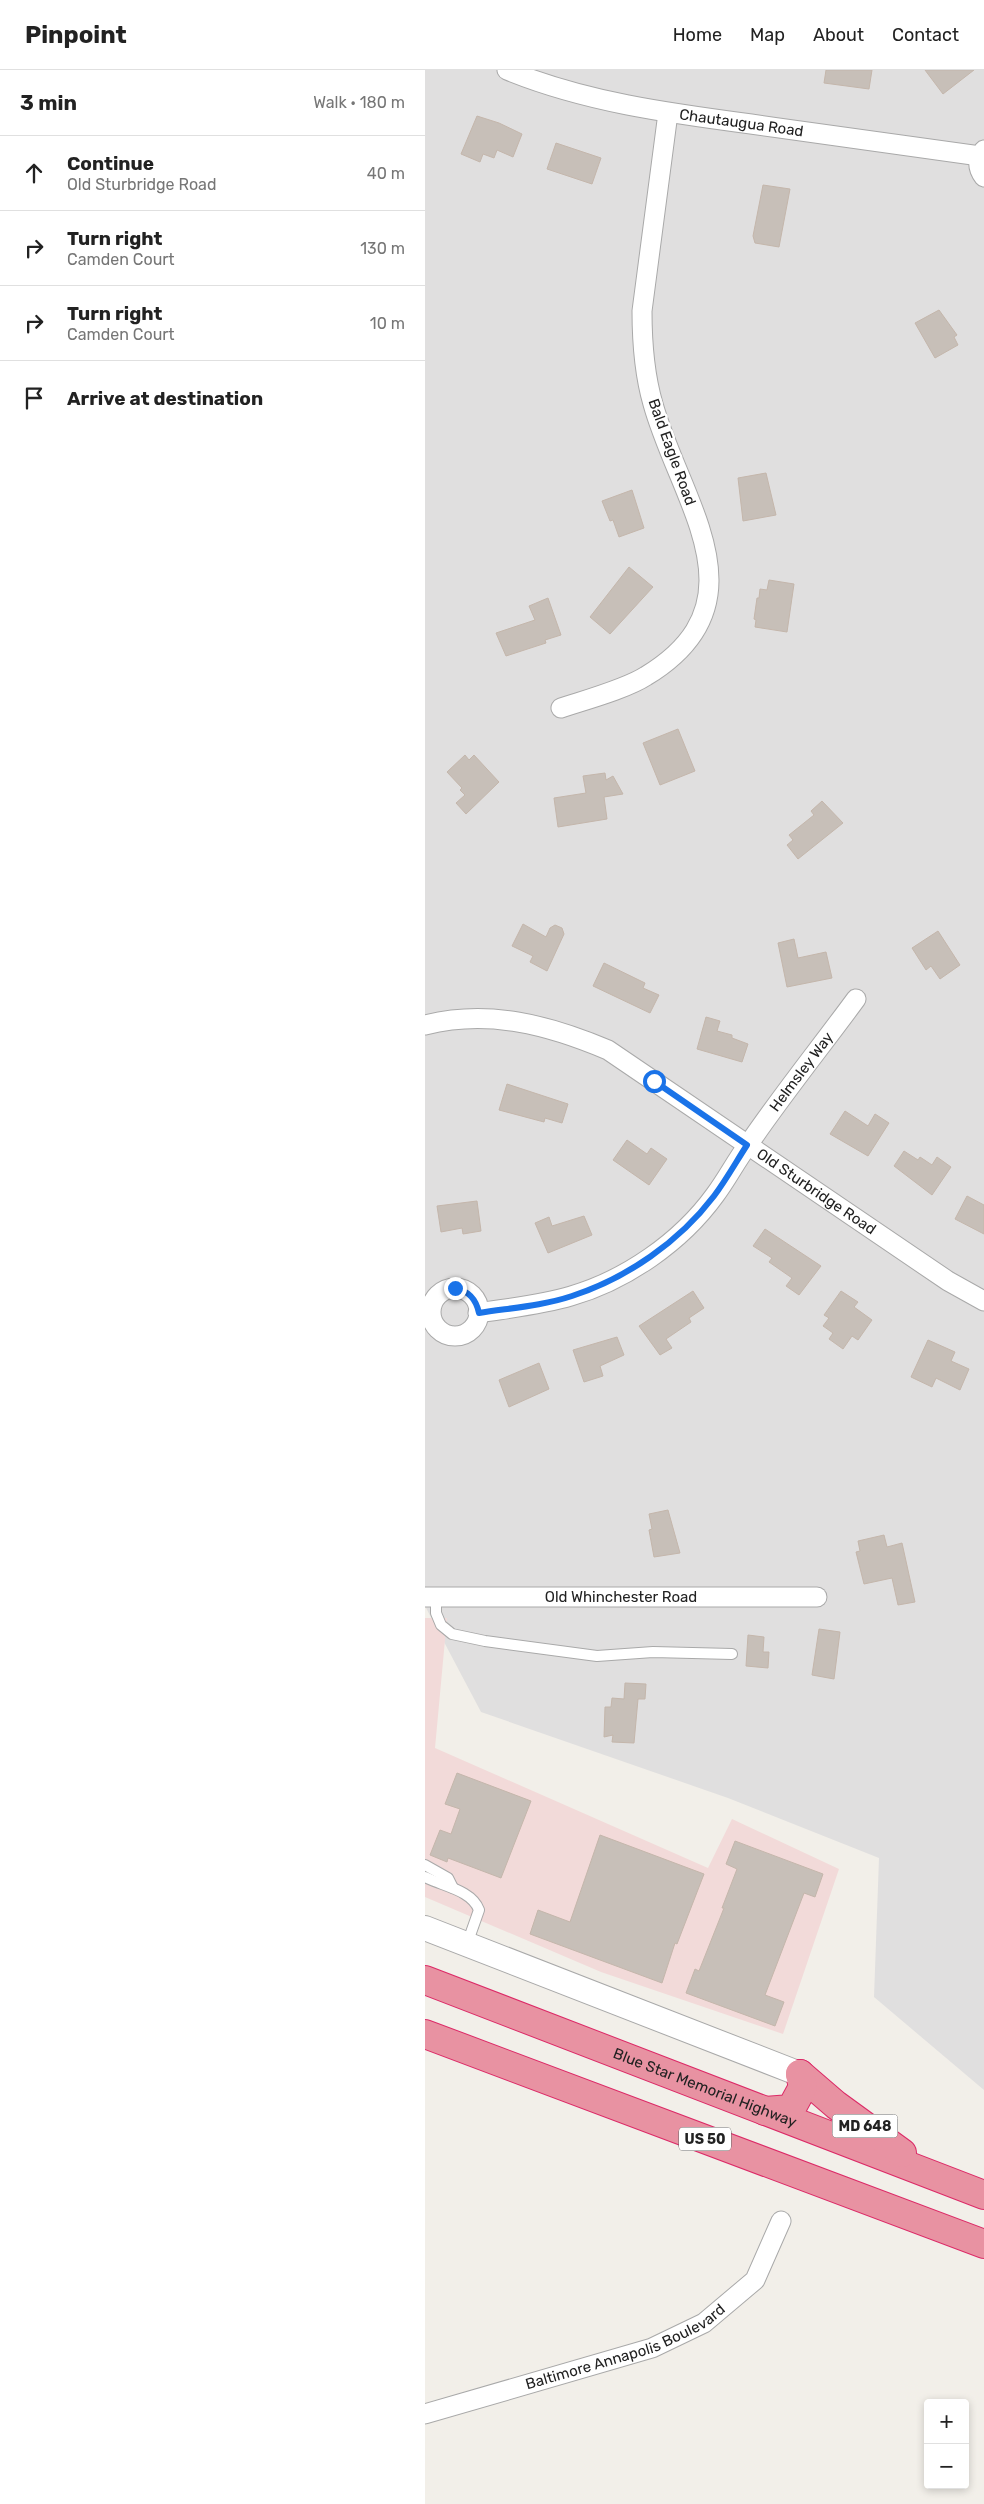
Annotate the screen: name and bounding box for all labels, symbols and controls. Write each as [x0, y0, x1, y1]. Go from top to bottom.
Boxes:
text: Pinpoint [25, 21, 127, 49]
text: Home [673, 24, 722, 46]
text: Map [750, 24, 785, 46]
text: About [813, 24, 864, 46]
text: Contact [892, 24, 959, 46]
text: 3 min [20, 90, 77, 115]
text: Walk · 180 m [313, 93, 405, 112]
street label: Chautaugua Road [678, 105, 805, 140]
text: Continue [67, 152, 154, 175]
icon: ahead [20, 159, 48, 187]
text: 40 m [367, 164, 405, 183]
text: Old Sturbridge Road [67, 175, 216, 194]
text: Turn right [67, 227, 162, 250]
icon: right [20, 234, 48, 262]
text: 130 m [360, 239, 405, 258]
text: Camden Court [67, 250, 175, 269]
text: Turn right [67, 302, 162, 325]
icon: right [20, 309, 48, 337]
text: 10 m [370, 314, 405, 333]
text: Camden Court [67, 325, 175, 344]
icon: arrive [20, 384, 48, 412]
text: Arrive at destination [67, 387, 263, 410]
street label: Bald Eagle Road [644, 396, 700, 508]
street label: Helmsley Way [766, 1028, 837, 1115]
route start [643, 1070, 666, 1093]
street label: Old Sturbridge Road [753, 1145, 879, 1238]
route end [444, 1277, 467, 1300]
street label: Old Whinchester Road [545, 1588, 697, 1606]
street label: Blue Star Memorial Highway [611, 2044, 799, 2131]
road number: MD 648 [833, 2114, 897, 2138]
road number: US 50 [679, 2128, 731, 2150]
street label: Baltimore Annapolis Boulevard [523, 2300, 729, 2393]
map controls [924, 2399, 969, 2489]
button: + [924, 2399, 969, 2444]
button: − [924, 2444, 969, 2489]

